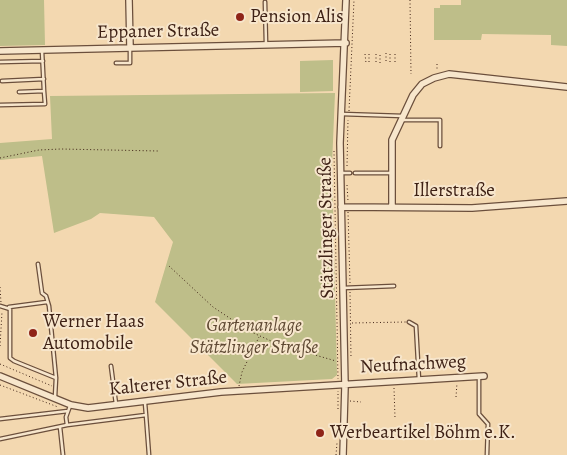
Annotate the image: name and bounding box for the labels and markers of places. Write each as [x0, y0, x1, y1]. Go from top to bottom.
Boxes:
place label: Pension Alis [250, 6, 344, 28]
marker: Pension Alis [234, 11, 246, 23]
place label: Werner Haas Automobile [43, 311, 144, 355]
marker: Werner Haas Automobile [27, 327, 39, 339]
place label: Werbeartikel Böhm e.K. [330, 422, 516, 444]
marker: Werbeartikel Böhm e.K. [314, 427, 326, 439]

